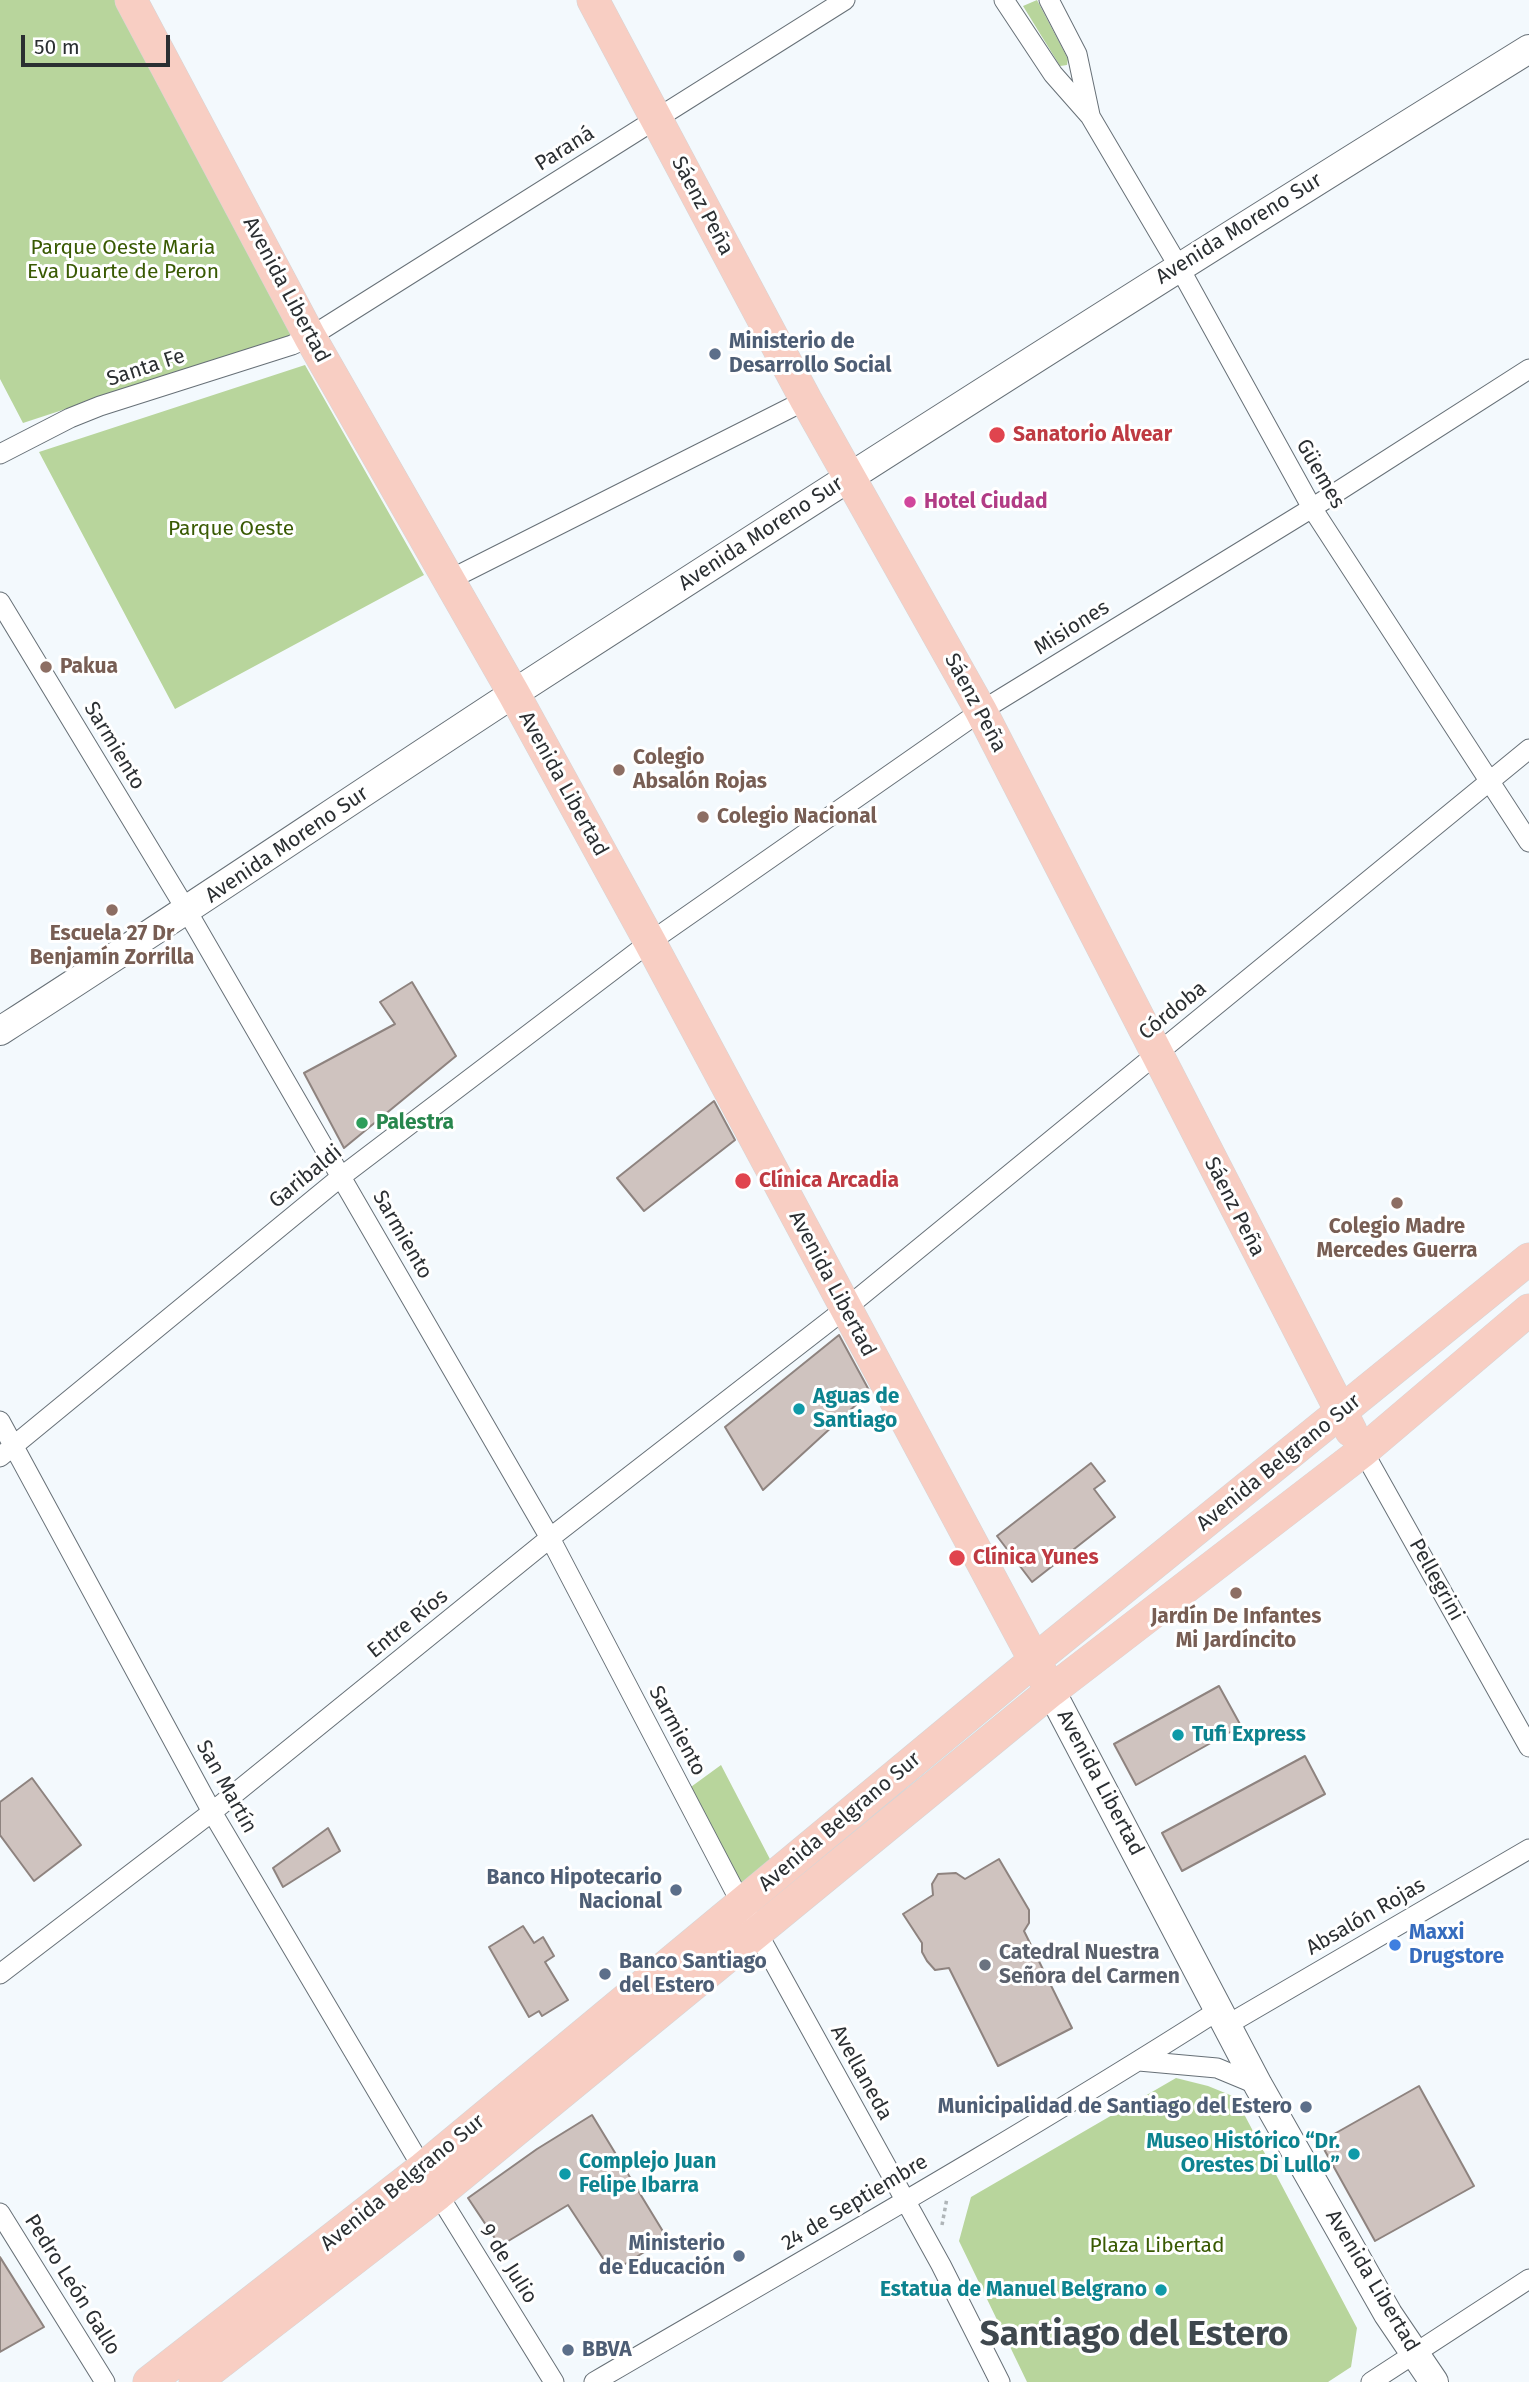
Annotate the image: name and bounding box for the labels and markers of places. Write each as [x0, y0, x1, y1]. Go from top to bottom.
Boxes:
place label: Ministerio de Desarrollo Social [729, 329, 892, 379]
marker: Ministerio de Desarrollo Social [707, 346, 723, 362]
place label: Sanatorio Alvear [1013, 422, 1172, 448]
marker: Sanatorio Alvear [987, 425, 1007, 445]
place label: Hotel Ciudad [924, 489, 1048, 515]
marker: Hotel Ciudad [902, 494, 918, 510]
place label: Pakua [60, 654, 118, 680]
marker: Pakua [38, 659, 54, 675]
place label: Colegio Absalón Rojas [633, 745, 767, 795]
marker: Colegio Absalón Rojas [611, 762, 627, 778]
place label: Colegio Nacional [717, 804, 877, 830]
marker: Colegio Nacional [695, 809, 711, 825]
marker: Escuela 27 Dr Benjamín Zorrilla [104, 902, 120, 918]
place label: Escuela 27 Dr Benjamín Zorrilla [30, 921, 194, 971]
place label: Palestra [376, 1110, 454, 1136]
marker: Palestra [354, 1115, 370, 1131]
place label: Clínica Arcadia [759, 1168, 899, 1194]
marker: Clínica Arcadia [733, 1171, 753, 1191]
marker: Colegio Madre Mercedes Guerra [1389, 1195, 1405, 1211]
place label: Colegio Madre Mercedes Guerra [1316, 1214, 1478, 1264]
place label: Aguas de Santiago [813, 1384, 899, 1434]
marker: Aguas de Santiago [791, 1401, 807, 1417]
place label: Clínica Yunes [973, 1545, 1099, 1571]
marker: Clínica Yunes [947, 1548, 967, 1568]
marker: Jardín De Infantes Mi Jardíncito [1228, 1585, 1244, 1601]
place label: Jardín De Infantes Mi Jardíncito [1151, 1604, 1321, 1654]
place label: Tufi Express [1192, 1722, 1306, 1748]
marker: Tufi Express [1170, 1727, 1186, 1743]
place label: Banco Hipotecario Nacional [487, 1865, 662, 1915]
marker: Banco Hipotecario Nacional [668, 1882, 684, 1898]
place label: Maxxi Drugstore [1409, 1920, 1504, 1970]
marker: Maxxi Drugstore [1387, 1937, 1403, 1953]
place label: Catedral Nuestra Señora del Carmen [999, 1940, 1180, 1990]
place label: Banco Santiago del Estero [619, 1949, 767, 1999]
marker: Catedral Nuestra Señora del Carmen [977, 1957, 993, 1973]
marker: Banco Santiago del Estero [597, 1966, 613, 1982]
place label: Municipalidad de Santiago del Estero [938, 2094, 1292, 2120]
marker: Municipalidad de Santiago del Estero [1298, 2099, 1314, 2115]
place label: Museo Histórico “Dr. Orestes Di Lullo” [1146, 2129, 1340, 2179]
marker: Museo Histórico “Dr. Orestes Di Lullo” [1346, 2146, 1362, 2162]
place label: Complejo Juan Felipe Ibarra [579, 2149, 716, 2199]
marker: Complejo Juan Felipe Ibarra [557, 2166, 573, 2182]
place label: Ministerio de Educación [599, 2231, 725, 2281]
marker: Ministerio de Educación [731, 2248, 747, 2264]
place label: Estatua de Manuel Belgrano [880, 2277, 1147, 2303]
marker: Estatua de Manuel Belgrano [1153, 2282, 1169, 2298]
place label: BBVA [582, 2337, 632, 2363]
marker: BBVA [560, 2342, 576, 2358]

